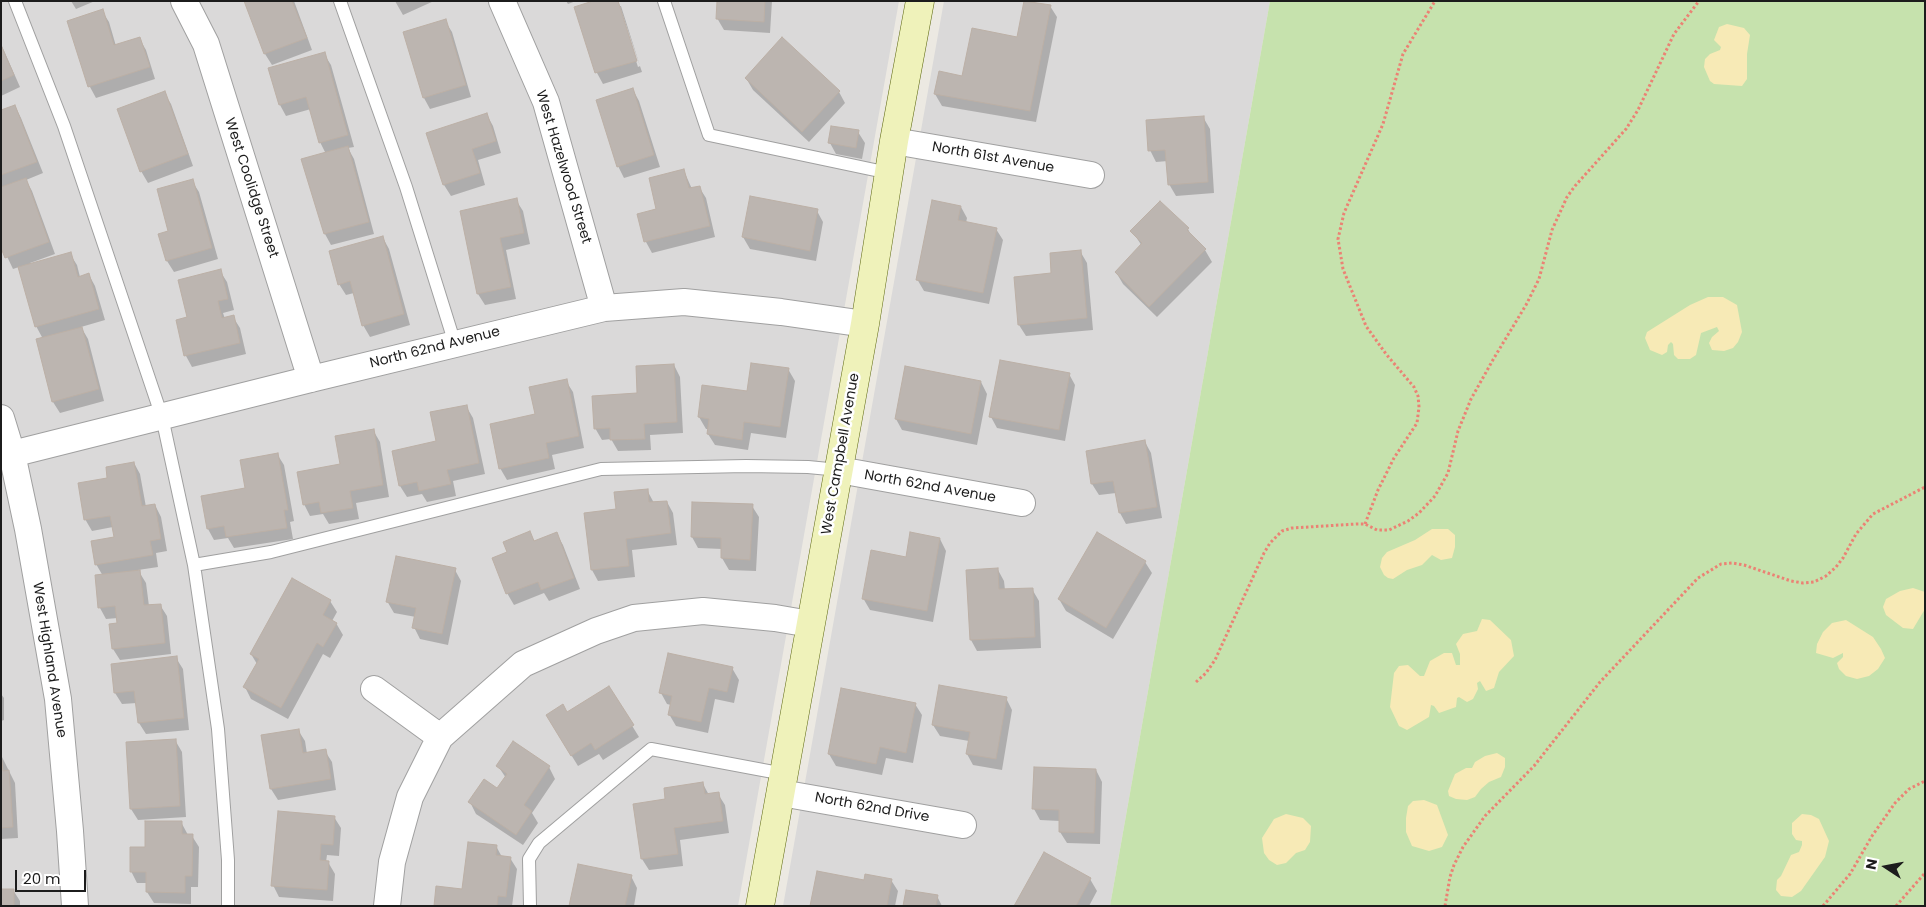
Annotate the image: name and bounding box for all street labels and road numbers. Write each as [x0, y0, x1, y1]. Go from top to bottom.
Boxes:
street label: West Hazelwood Street [532, 88, 594, 246]
street label: West Coolidge Street [220, 116, 282, 260]
street label: North 61st Avenue [931, 139, 1055, 177]
street label: North 62nd Avenue [368, 324, 502, 372]
street label: West Campbell Avenue [818, 372, 864, 536]
street label: North 62nd Avenue [863, 467, 997, 507]
street label: West Highland Avenue [28, 581, 70, 739]
street label: North 62nd Drive [813, 790, 931, 826]

